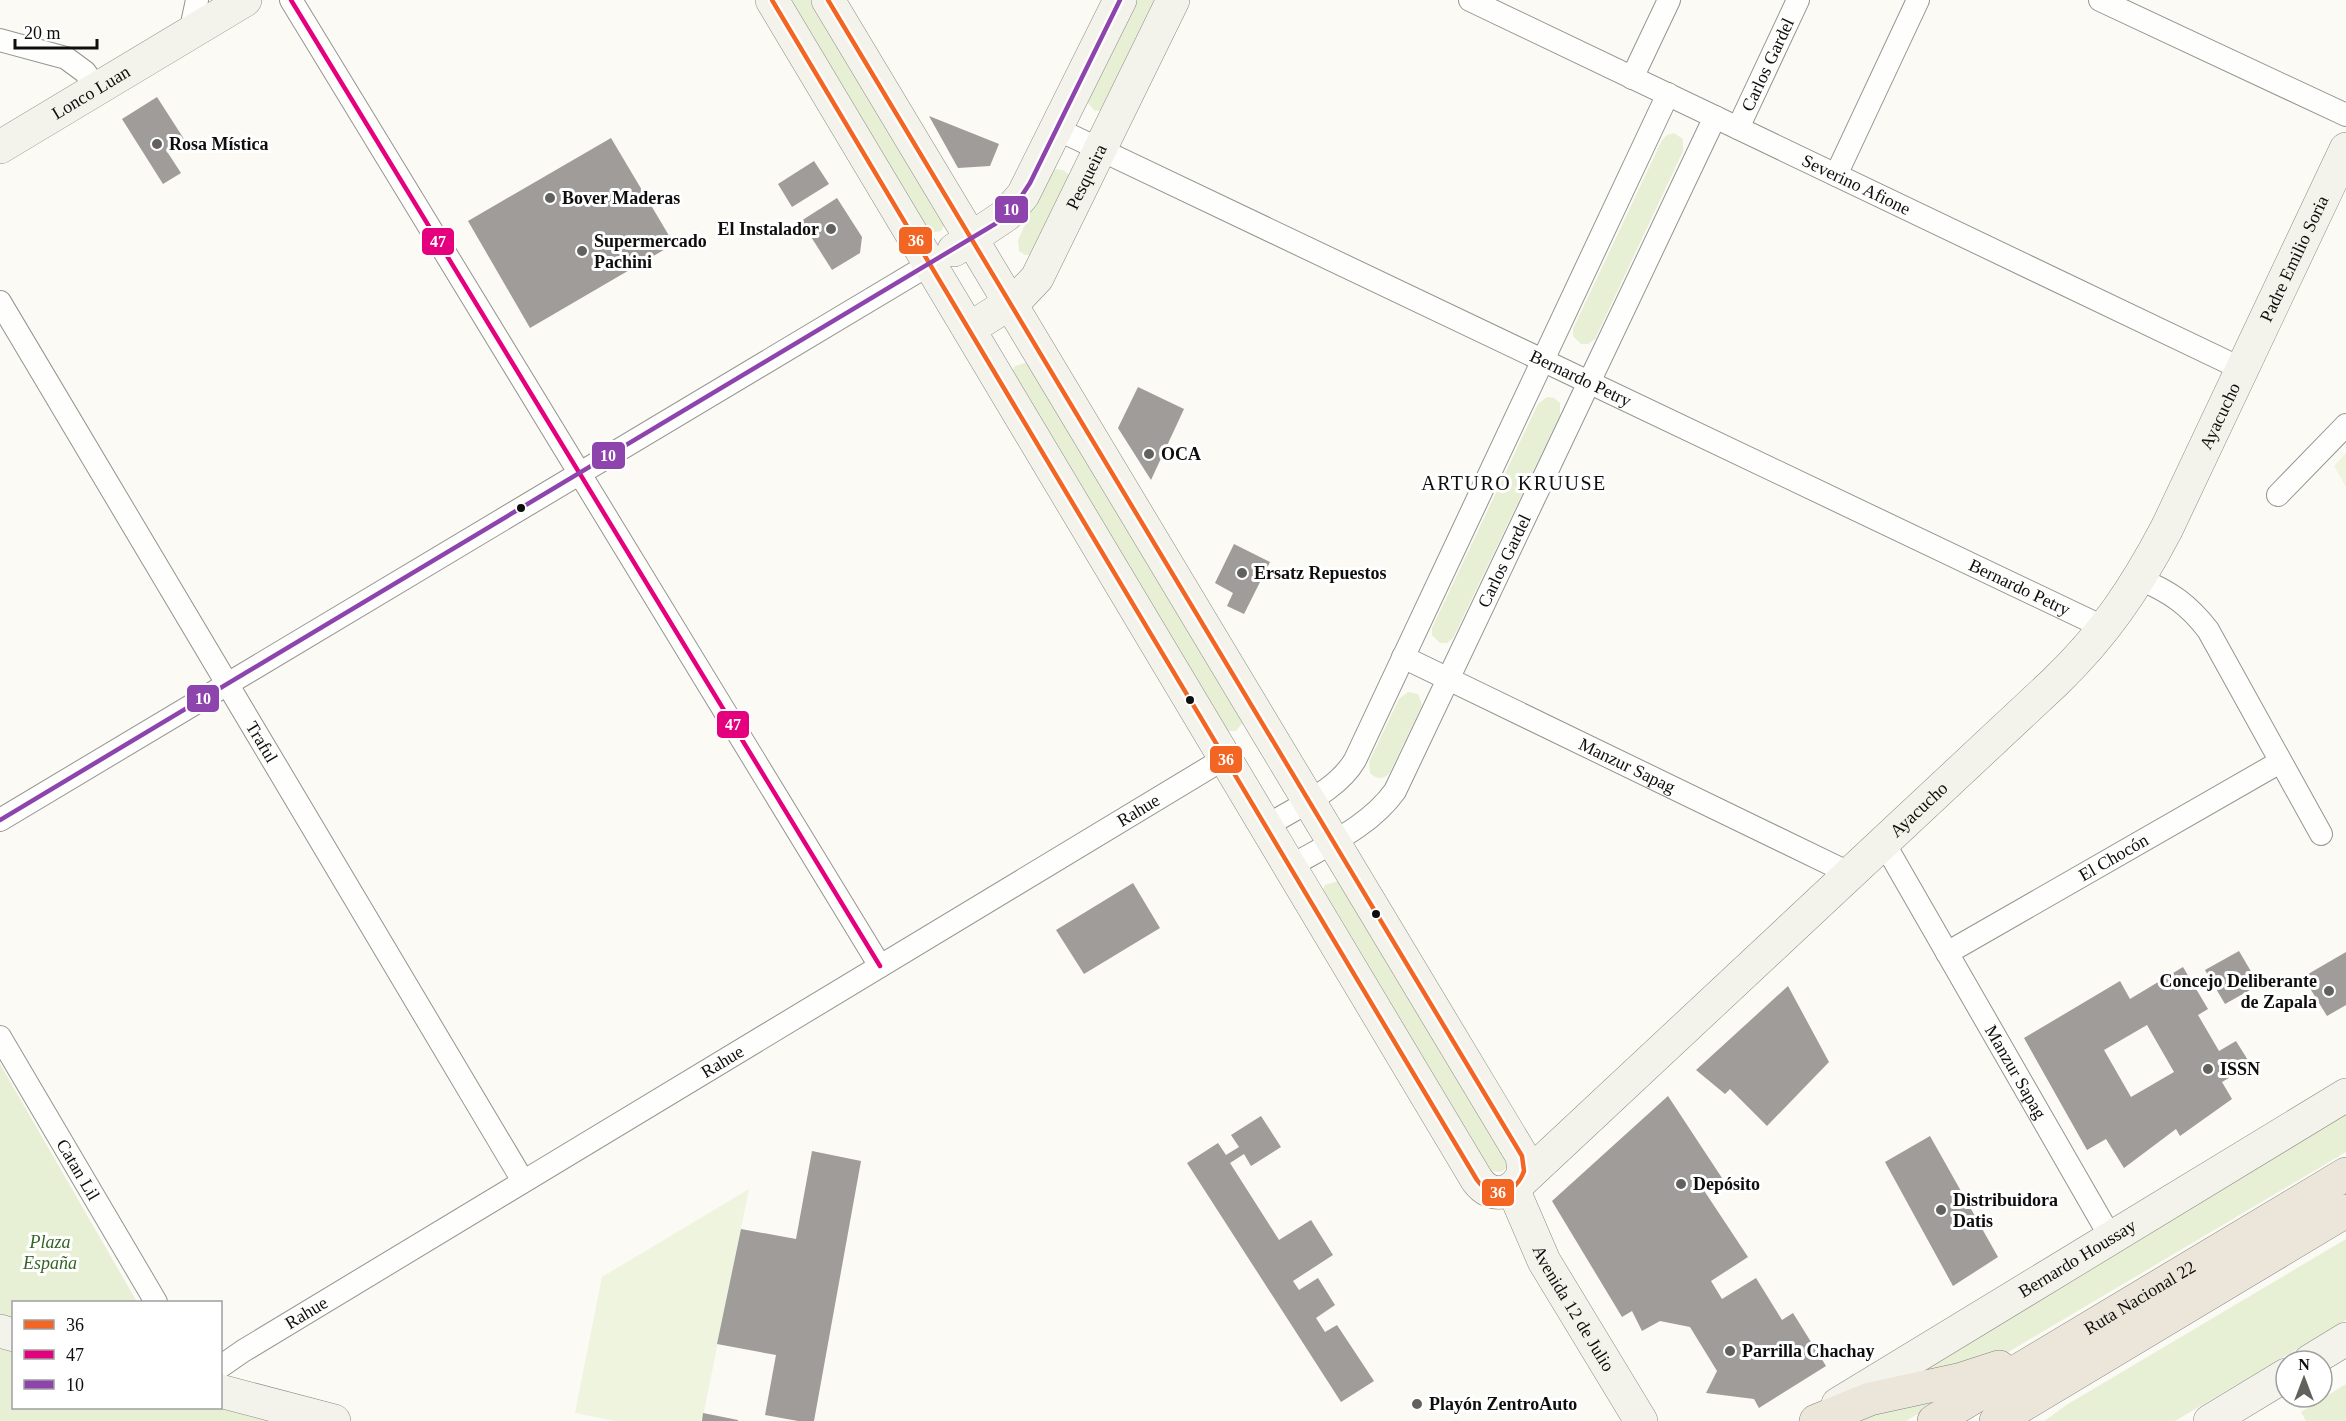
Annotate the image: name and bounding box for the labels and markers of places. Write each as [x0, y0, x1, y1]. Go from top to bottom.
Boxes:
place label: Rosa Mística [169, 134, 268, 154]
marker: Rosa Mística [150, 137, 164, 151]
place label: Bover Maderas [562, 188, 680, 208]
marker: Bover Maderas [543, 191, 557, 205]
place label: El Instalador [717, 219, 819, 239]
marker: El Instalador [824, 222, 838, 236]
place label: Supermercado Pachini [594, 231, 707, 272]
marker: Supermercado Pachini [575, 244, 589, 258]
place label: OCA [1161, 444, 1201, 464]
marker: OCA [1142, 447, 1156, 461]
unlabelled marker [515, 502, 527, 514]
place label: Ersatz Repuestos [1254, 563, 1387, 583]
marker: Ersatz Repuestos [1235, 566, 1249, 580]
unlabelled marker [1184, 694, 1196, 706]
unlabelled marker [1370, 908, 1382, 920]
place label: Concejo Deliberante de Zapala [2160, 971, 2317, 1012]
marker: Concejo Deliberante de Zapala [2322, 984, 2336, 998]
place label: ISSN [2220, 1059, 2260, 1079]
marker: ISSN [2201, 1062, 2215, 1076]
place label: Depósito [1693, 1174, 1760, 1194]
marker: Depósito [1674, 1177, 1688, 1191]
place label: Distribuidora Datis [1953, 1190, 2058, 1231]
marker: Distribuidora Datis [1934, 1203, 1948, 1217]
place label: Parrilla Chachay [1742, 1341, 1875, 1361]
marker: Parrilla Chachay [1723, 1344, 1737, 1358]
place label: Playón ZentroAuto [1429, 1394, 1577, 1414]
marker: Playón ZentroAuto [1410, 1397, 1424, 1411]

